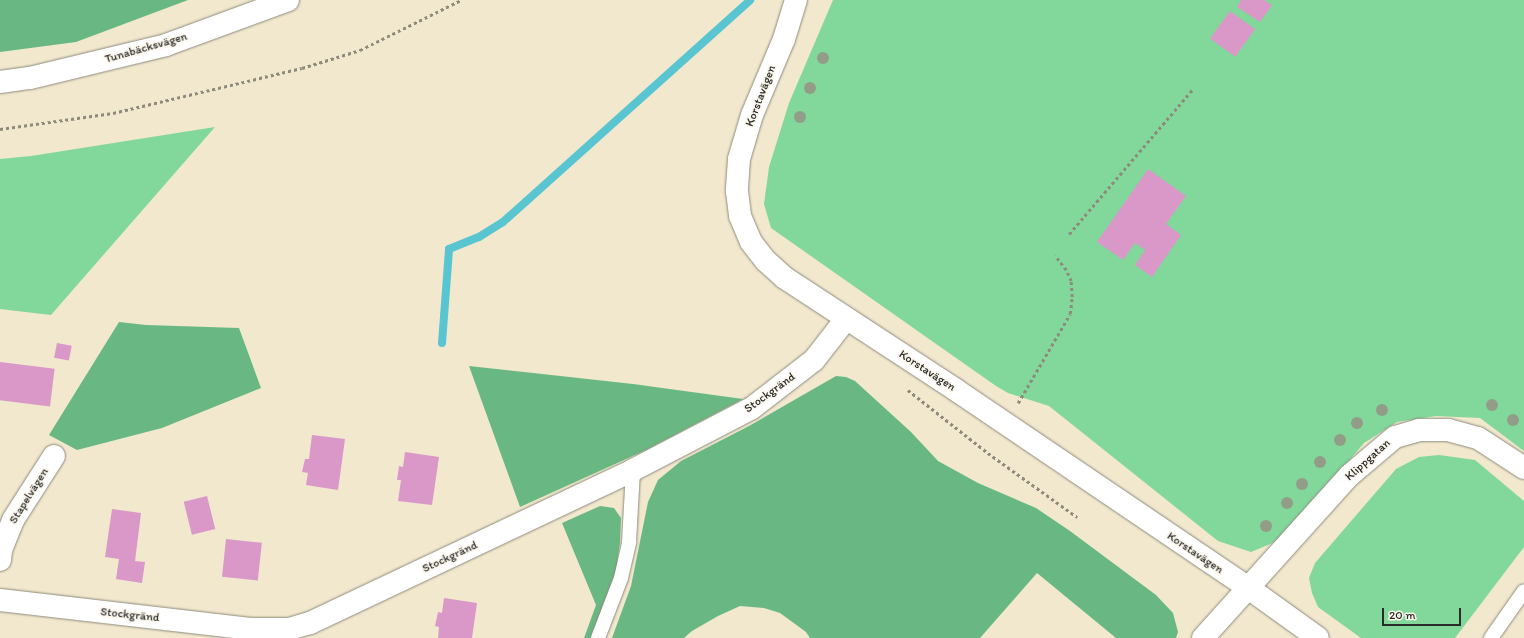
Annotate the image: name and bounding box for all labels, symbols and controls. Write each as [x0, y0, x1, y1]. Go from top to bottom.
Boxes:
street label: Tunabäcksvägen [103, 29, 189, 67]
street label: Korstavägen [743, 63, 779, 129]
street label: Korstavägen [896, 347, 958, 395]
street label: Stockgränd [742, 370, 798, 416]
street label: Klippgatan [1342, 436, 1394, 484]
street label: Stapelvägen [6, 465, 52, 527]
street label: Korstavägen [1164, 529, 1226, 577]
street label: Stockgränd [420, 538, 480, 576]
scale bar [1384, 600, 1463, 626]
street label: Stockgränd [100, 605, 160, 625]
text: 20 m [1389, 608, 1416, 622]

